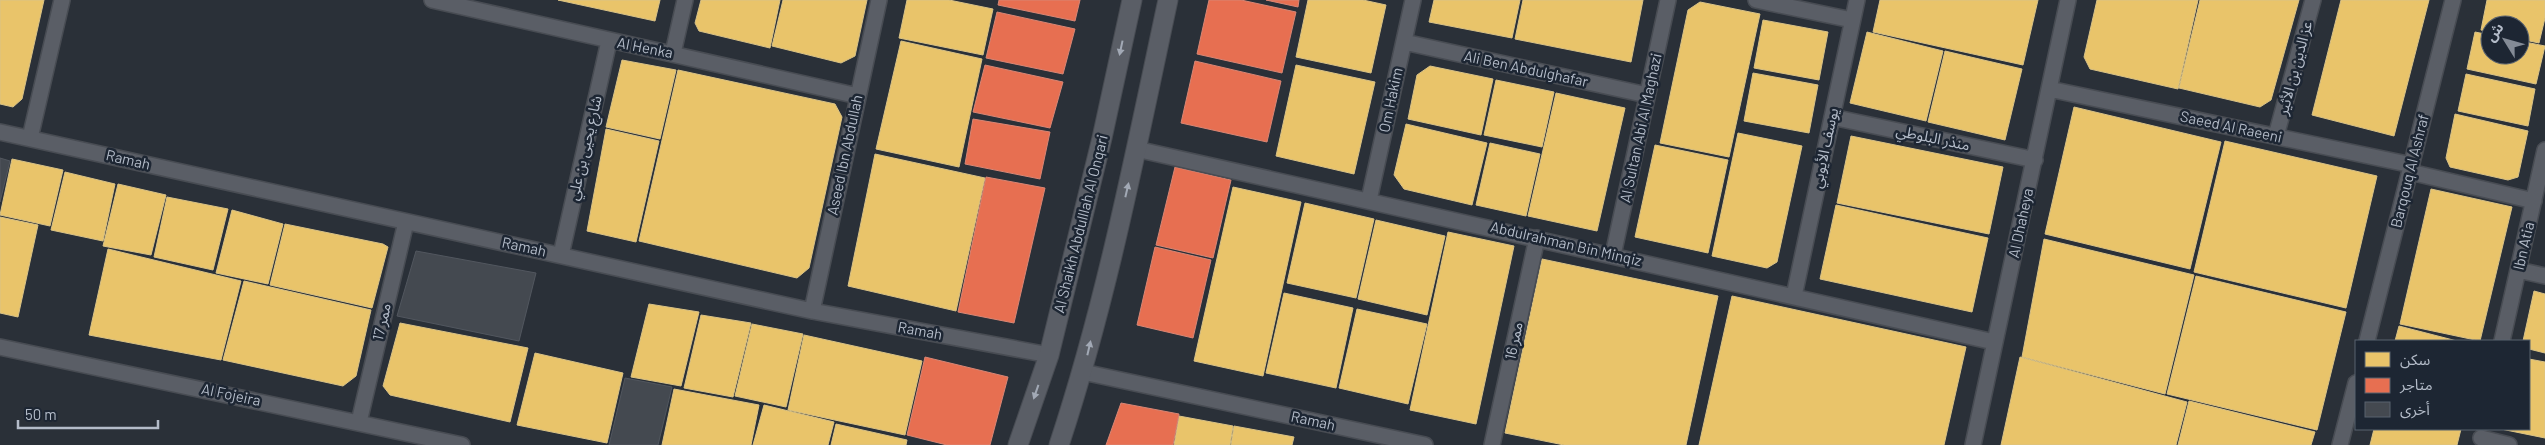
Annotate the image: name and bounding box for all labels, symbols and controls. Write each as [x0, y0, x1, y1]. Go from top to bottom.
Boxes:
north arrow [2480, 15, 2530, 65]
street label: عز الدين بن الأثير [2273, 18, 2316, 118]
text: ش [2482, 19, 2507, 45]
street label: Al Henka [616, 33, 675, 61]
one-way arrow [1117, 40, 1125, 56]
street label: Ali Ben Abdulghafar [1462, 46, 1591, 90]
street label: Al Sultan Abi Al Maghazi [1615, 51, 1665, 204]
street label: Om Hakim [1374, 66, 1406, 134]
street label: شارع يحيى بن علي [563, 93, 609, 203]
street label: Aseed Ibn Abdullah [822, 93, 866, 217]
street label: يوسف الأيوبي [1807, 106, 1845, 190]
street label: Saeed Al Raeeni [2179, 106, 2284, 146]
street label: Barqouq Al Ashraf [2386, 112, 2432, 229]
street label: منذر البلوطي [1894, 120, 1972, 157]
street label: Al Shaikh Abdulllah Al Onqari [1049, 133, 1111, 315]
street label: Ramah [104, 145, 152, 173]
one-way arrow [1123, 183, 1131, 198]
street label: Al Dhaheya [2004, 186, 2036, 259]
street label: Abdulrahman Bin Minqiz [1489, 217, 1644, 269]
street label: Ibn Atia [2509, 220, 2537, 272]
street label: Ramah [500, 233, 548, 260]
street label: ممر 17 [368, 301, 395, 342]
street label: Ramah [896, 317, 944, 343]
street label: ممر 16 [1500, 320, 1527, 362]
legend [2355, 340, 2530, 430]
one-way arrow [1085, 341, 1093, 356]
text: سكن [2400, 350, 2431, 369]
text: متاجر [2399, 375, 2433, 394]
street label: Al Fojeira [200, 379, 263, 409]
one-way arrow [1032, 385, 1040, 400]
scale bar [18, 398, 158, 430]
text: أخرى [2400, 400, 2430, 419]
text: 50 m [25, 405, 57, 423]
street label: Ramah [1289, 407, 1337, 434]

